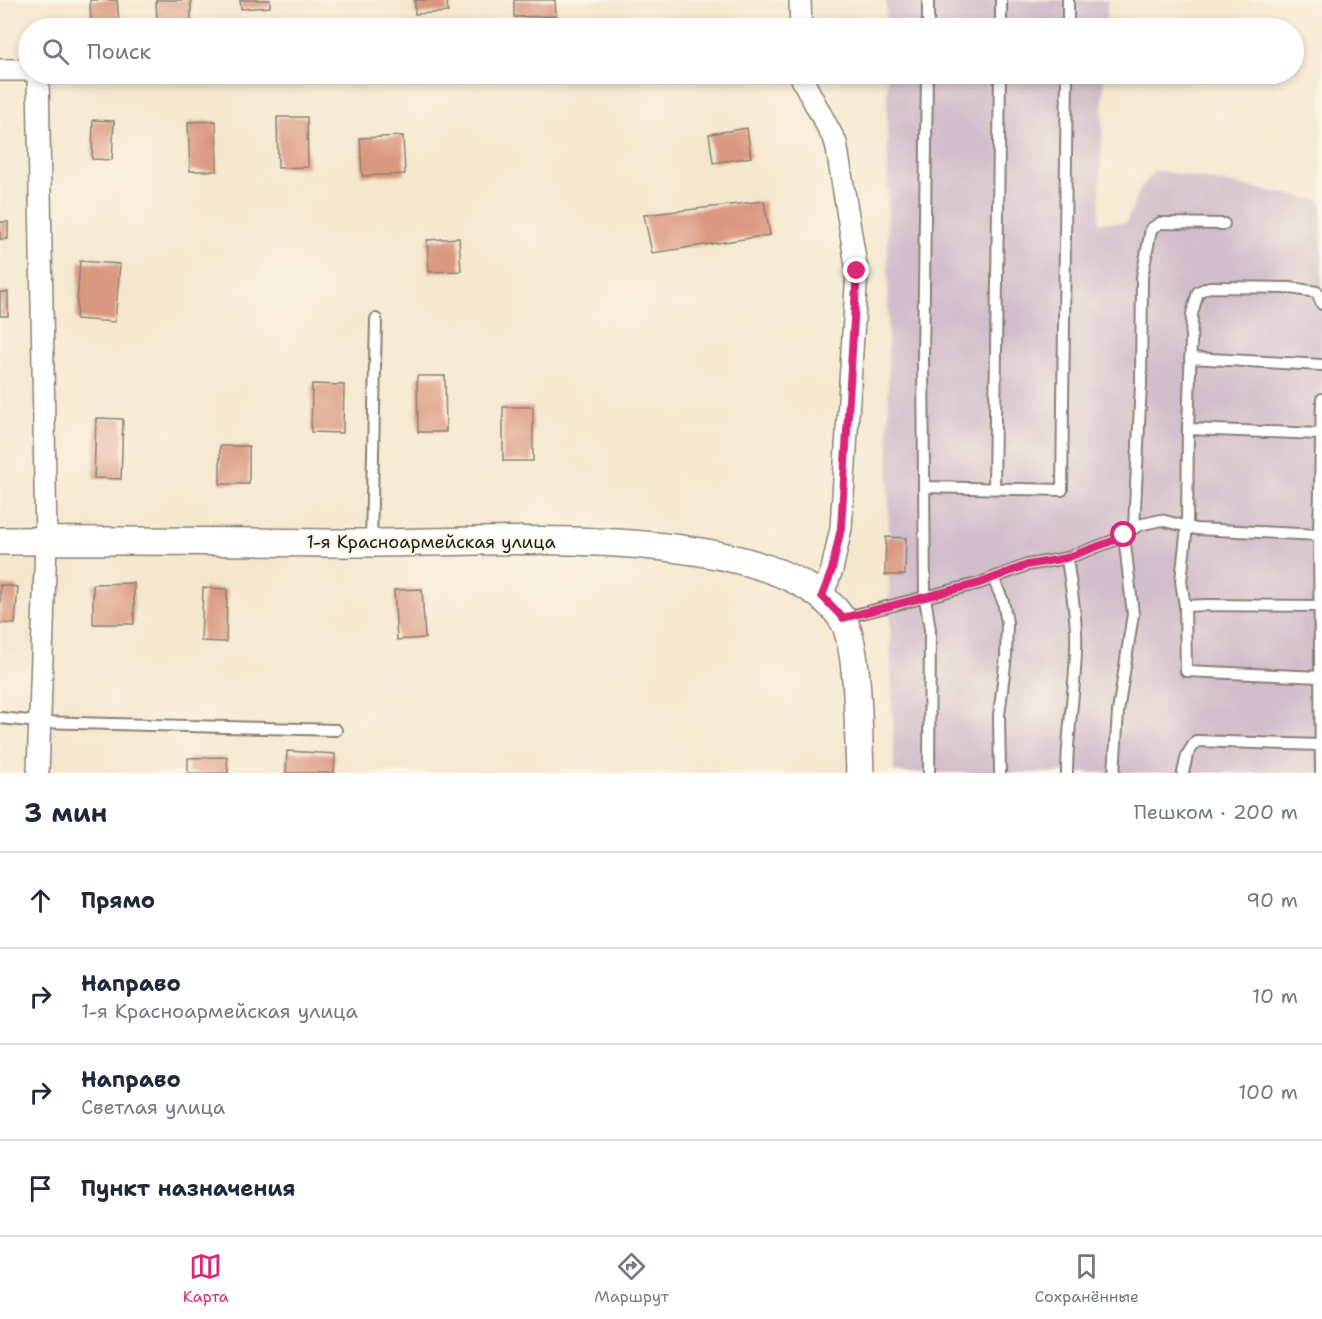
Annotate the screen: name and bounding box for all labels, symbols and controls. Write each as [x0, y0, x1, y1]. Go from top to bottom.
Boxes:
search box [18, 18, 1304, 84]
icon: search [39, 35, 72, 68]
text: Поиск [87, 37, 151, 66]
route end [843, 257, 869, 283]
route start [1110, 521, 1136, 547]
street label: 1-я Красноармейская улица [306, 530, 556, 554]
text: 3 мин [24, 795, 107, 830]
text: Пешком · 200 m [1134, 799, 1298, 825]
icon: ahead [24, 884, 57, 917]
text: Прямо [81, 886, 155, 915]
text: 90 m [1246, 887, 1298, 913]
text: Направо [81, 969, 181, 998]
icon: right [24, 980, 57, 1013]
text: 10 m [1252, 983, 1298, 1009]
text: 1-я Красноармейская улица [81, 998, 358, 1024]
text: Направо [81, 1065, 181, 1094]
icon: right [24, 1076, 57, 1109]
text: 100 m [1238, 1079, 1298, 1105]
text: Светлая улица [81, 1094, 225, 1120]
icon: arrive [24, 1172, 57, 1205]
text: Пункт назначения [81, 1174, 295, 1203]
tab: Карта [183, 1250, 229, 1307]
tab: Маршрут [594, 1250, 669, 1307]
tab: Сохранённые [1035, 1250, 1139, 1307]

